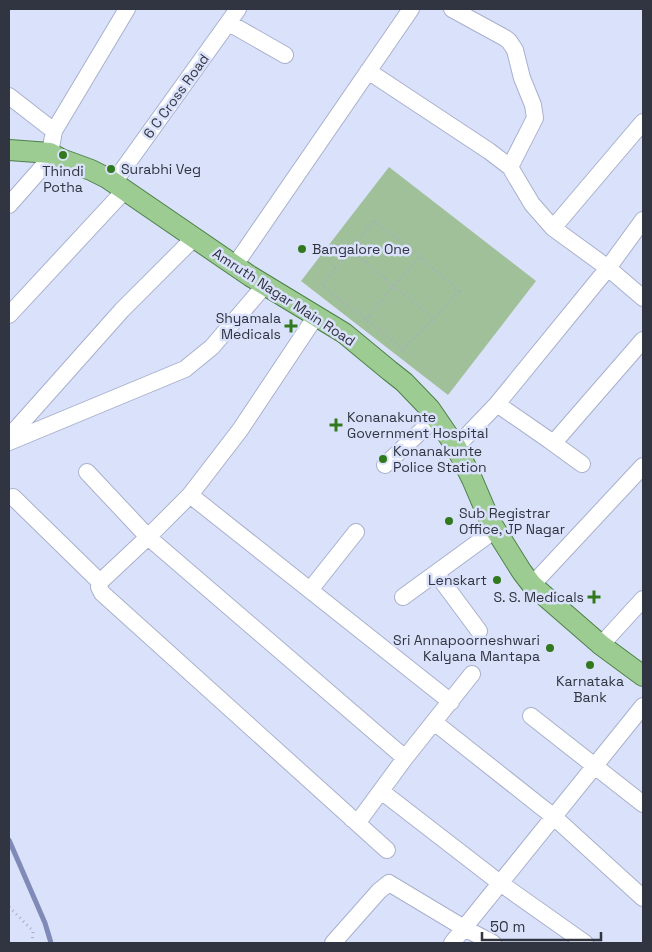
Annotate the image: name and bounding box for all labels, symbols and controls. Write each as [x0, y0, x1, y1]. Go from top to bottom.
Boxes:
street label: 6 C Cross Road [139, 50, 213, 142]
marker: Thindi Potha [57, 149, 69, 161]
place label: Surabhi Veg [121, 160, 201, 178]
place label: Thindi Potha [42, 162, 84, 196]
marker: Surabhi Veg [105, 163, 117, 175]
place label: Bangalore One [312, 240, 410, 258]
marker: Bangalore One [296, 243, 308, 255]
street label: Amruth Nagar Main Road [209, 244, 359, 350]
place label: Shyamala Medicals [216, 309, 281, 343]
marker: Shyamala Medicals [285, 320, 297, 332]
place label: Konanakunte Government Hospital [347, 408, 488, 442]
marker: Konanakunte Government Hospital [329, 418, 343, 432]
place label: Konanakunte Police Station [393, 442, 487, 476]
marker: Konanakunte Police Station [377, 453, 389, 465]
place label: Sub Registrar Office, JP Nagar [459, 504, 565, 538]
marker: Sub Registrar Office, JP Nagar [443, 515, 455, 527]
place label: Lenskart [428, 571, 487, 589]
marker: Lenskart [491, 574, 503, 586]
place label: S. S. Medicals [493, 588, 584, 606]
marker: S. S. Medicals [588, 591, 600, 603]
place label: Sri Annapoorneshwari Kalyana Mantapa [393, 631, 540, 665]
marker: Sri Annapoorneshwari Kalyana Mantapa [544, 642, 556, 654]
marker: Karnataka Bank [584, 659, 596, 671]
place label: Karnataka Bank [556, 672, 624, 706]
scale bar [482, 910, 601, 942]
text: 50 m [490, 917, 525, 936]

